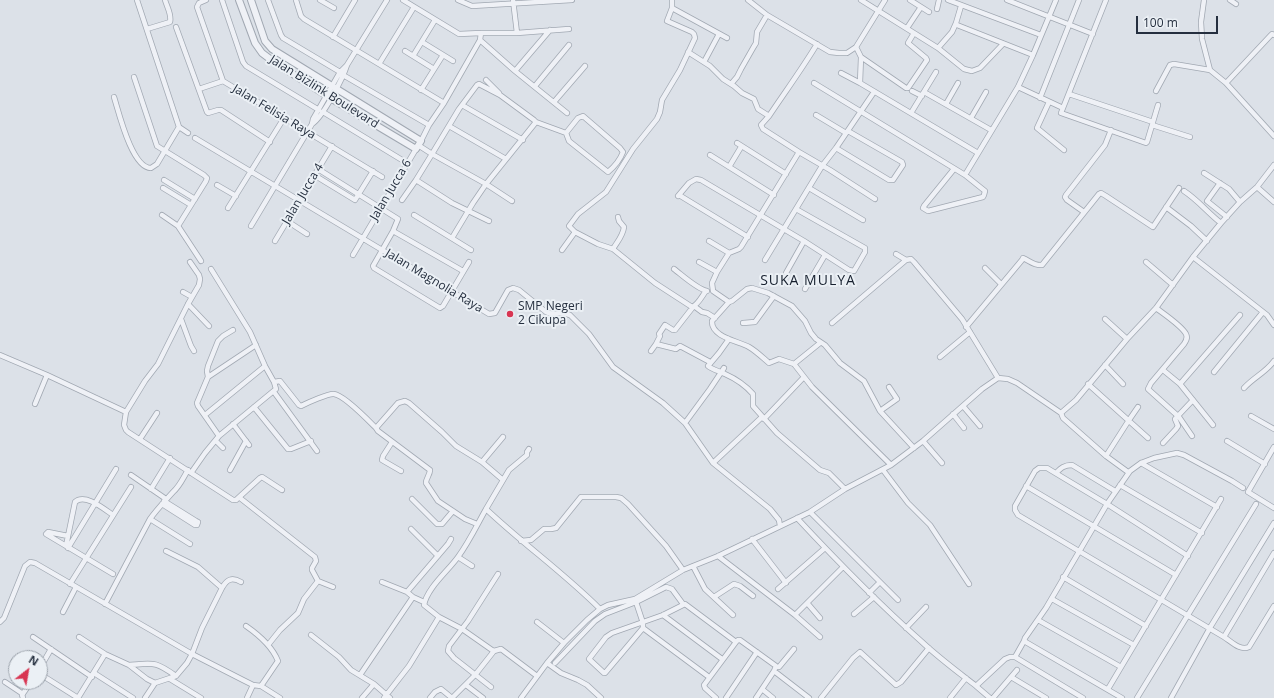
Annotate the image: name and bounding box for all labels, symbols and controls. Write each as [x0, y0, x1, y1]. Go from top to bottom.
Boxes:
scale bar [1138, 8, 1220, 34]
text: 100 m [1143, 14, 1178, 31]
street label: Jalan Bizlink Boulevard [267, 52, 381, 132]
street label: Jalan Felisia Raya [230, 82, 318, 142]
street label: Jalan Jucca 6 [367, 157, 415, 223]
street label: Jalan Jucca 4 [279, 161, 327, 227]
street label: Jalan Magnolia Raya [383, 246, 485, 316]
district label: SUKA MULYA [760, 273, 856, 289]
place label: SMP Negeri 2 Cikupa [518, 300, 583, 328]
marker: SMP Negeri 2 Cikupa [505, 309, 515, 319]
north arrow [8, 650, 48, 690]
text: N [26, 651, 42, 669]

